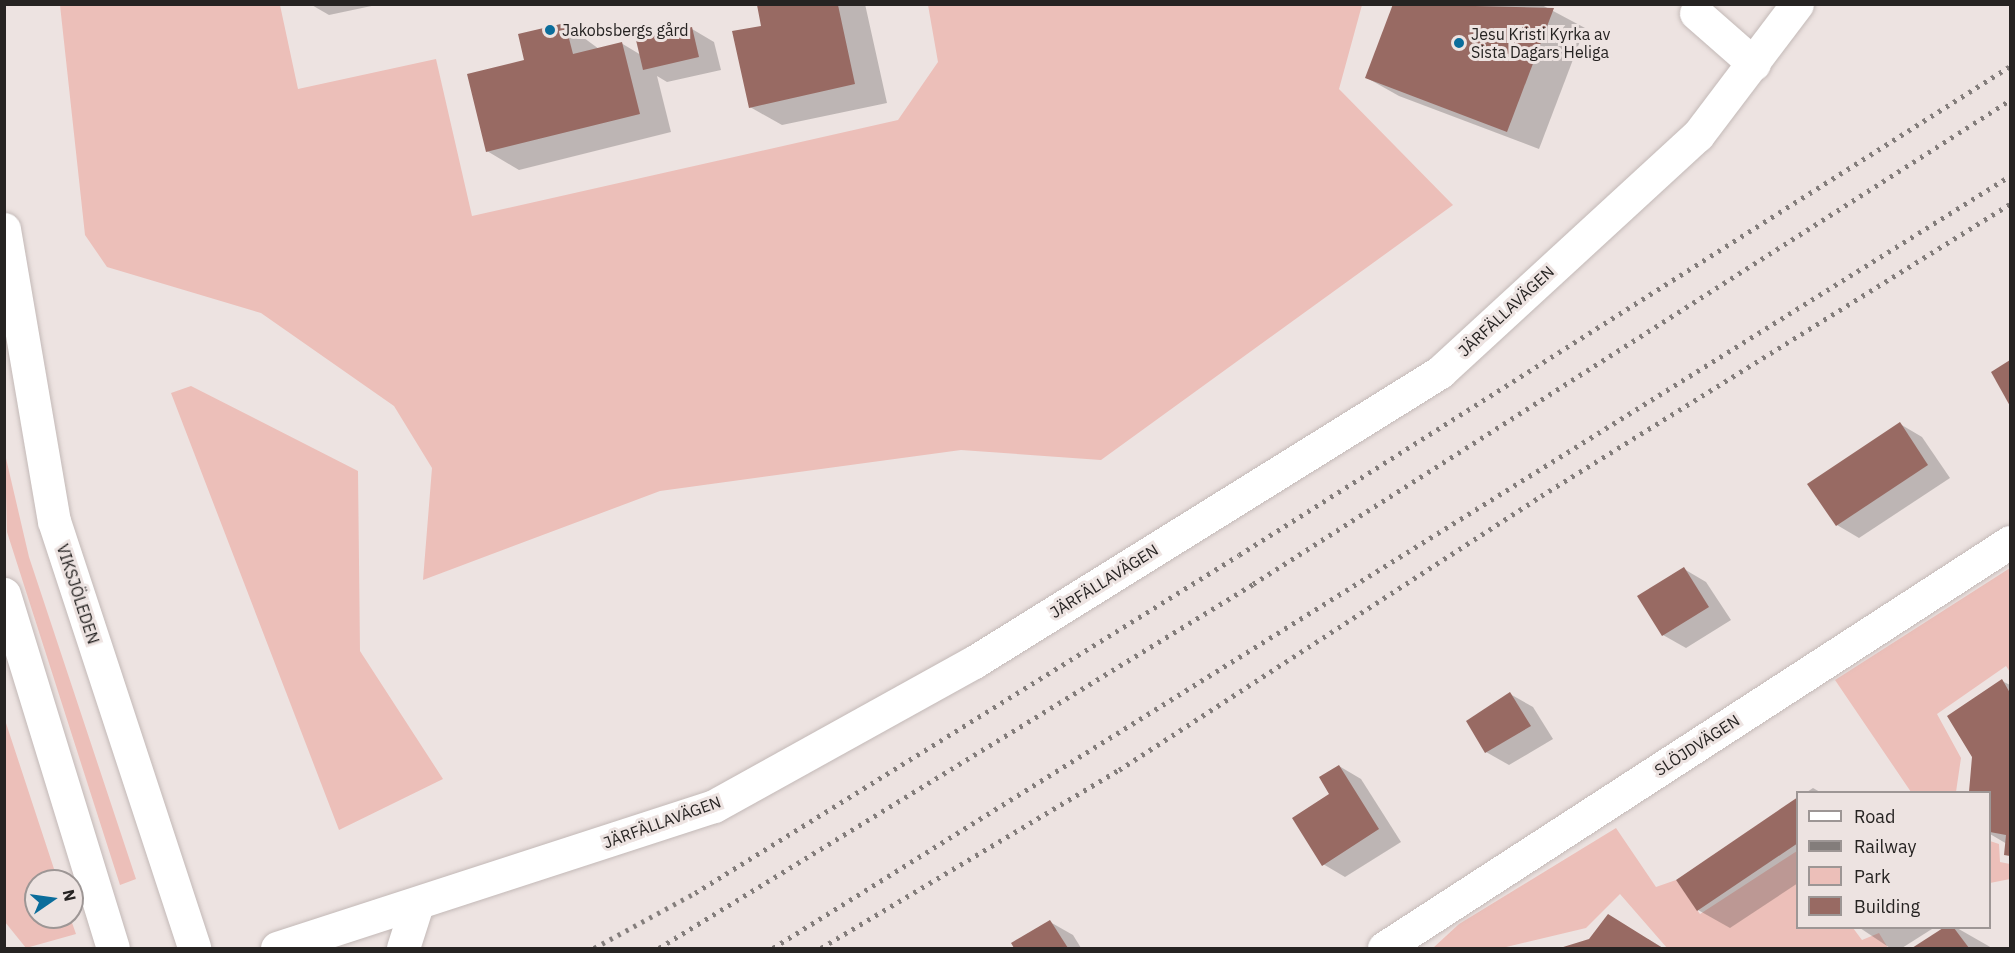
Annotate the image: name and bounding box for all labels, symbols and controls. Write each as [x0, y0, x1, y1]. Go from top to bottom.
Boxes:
place label: Jakobsbergs gård [562, 20, 688, 40]
marker: Jakobsbergs gård [543, 23, 557, 37]
place label: Jesu Kristi Kyrka av Sista Dagars Heliga [1471, 24, 1610, 62]
marker: Jesu Kristi Kyrka av Sista Dagars Heliga [1452, 36, 1466, 50]
street label: JÄRFÄLLAVÄGEN [1454, 262, 1558, 360]
street label: JÄRFÄLLAVÄGEN [1046, 540, 1162, 622]
street label: VIKSJÖLEDEN [53, 542, 103, 646]
street label: SLÖJDVÄGEN [1651, 710, 1743, 780]
legend [1796, 791, 1991, 929]
street label: JÄRFÄLLAVÄGEN [601, 792, 723, 852]
text: Road [1854, 805, 1895, 828]
text: Railway [1854, 835, 1916, 858]
text: Park [1854, 865, 1890, 888]
north arrow [24, 869, 84, 929]
text: N [59, 888, 81, 903]
text: Building [1854, 895, 1920, 918]

